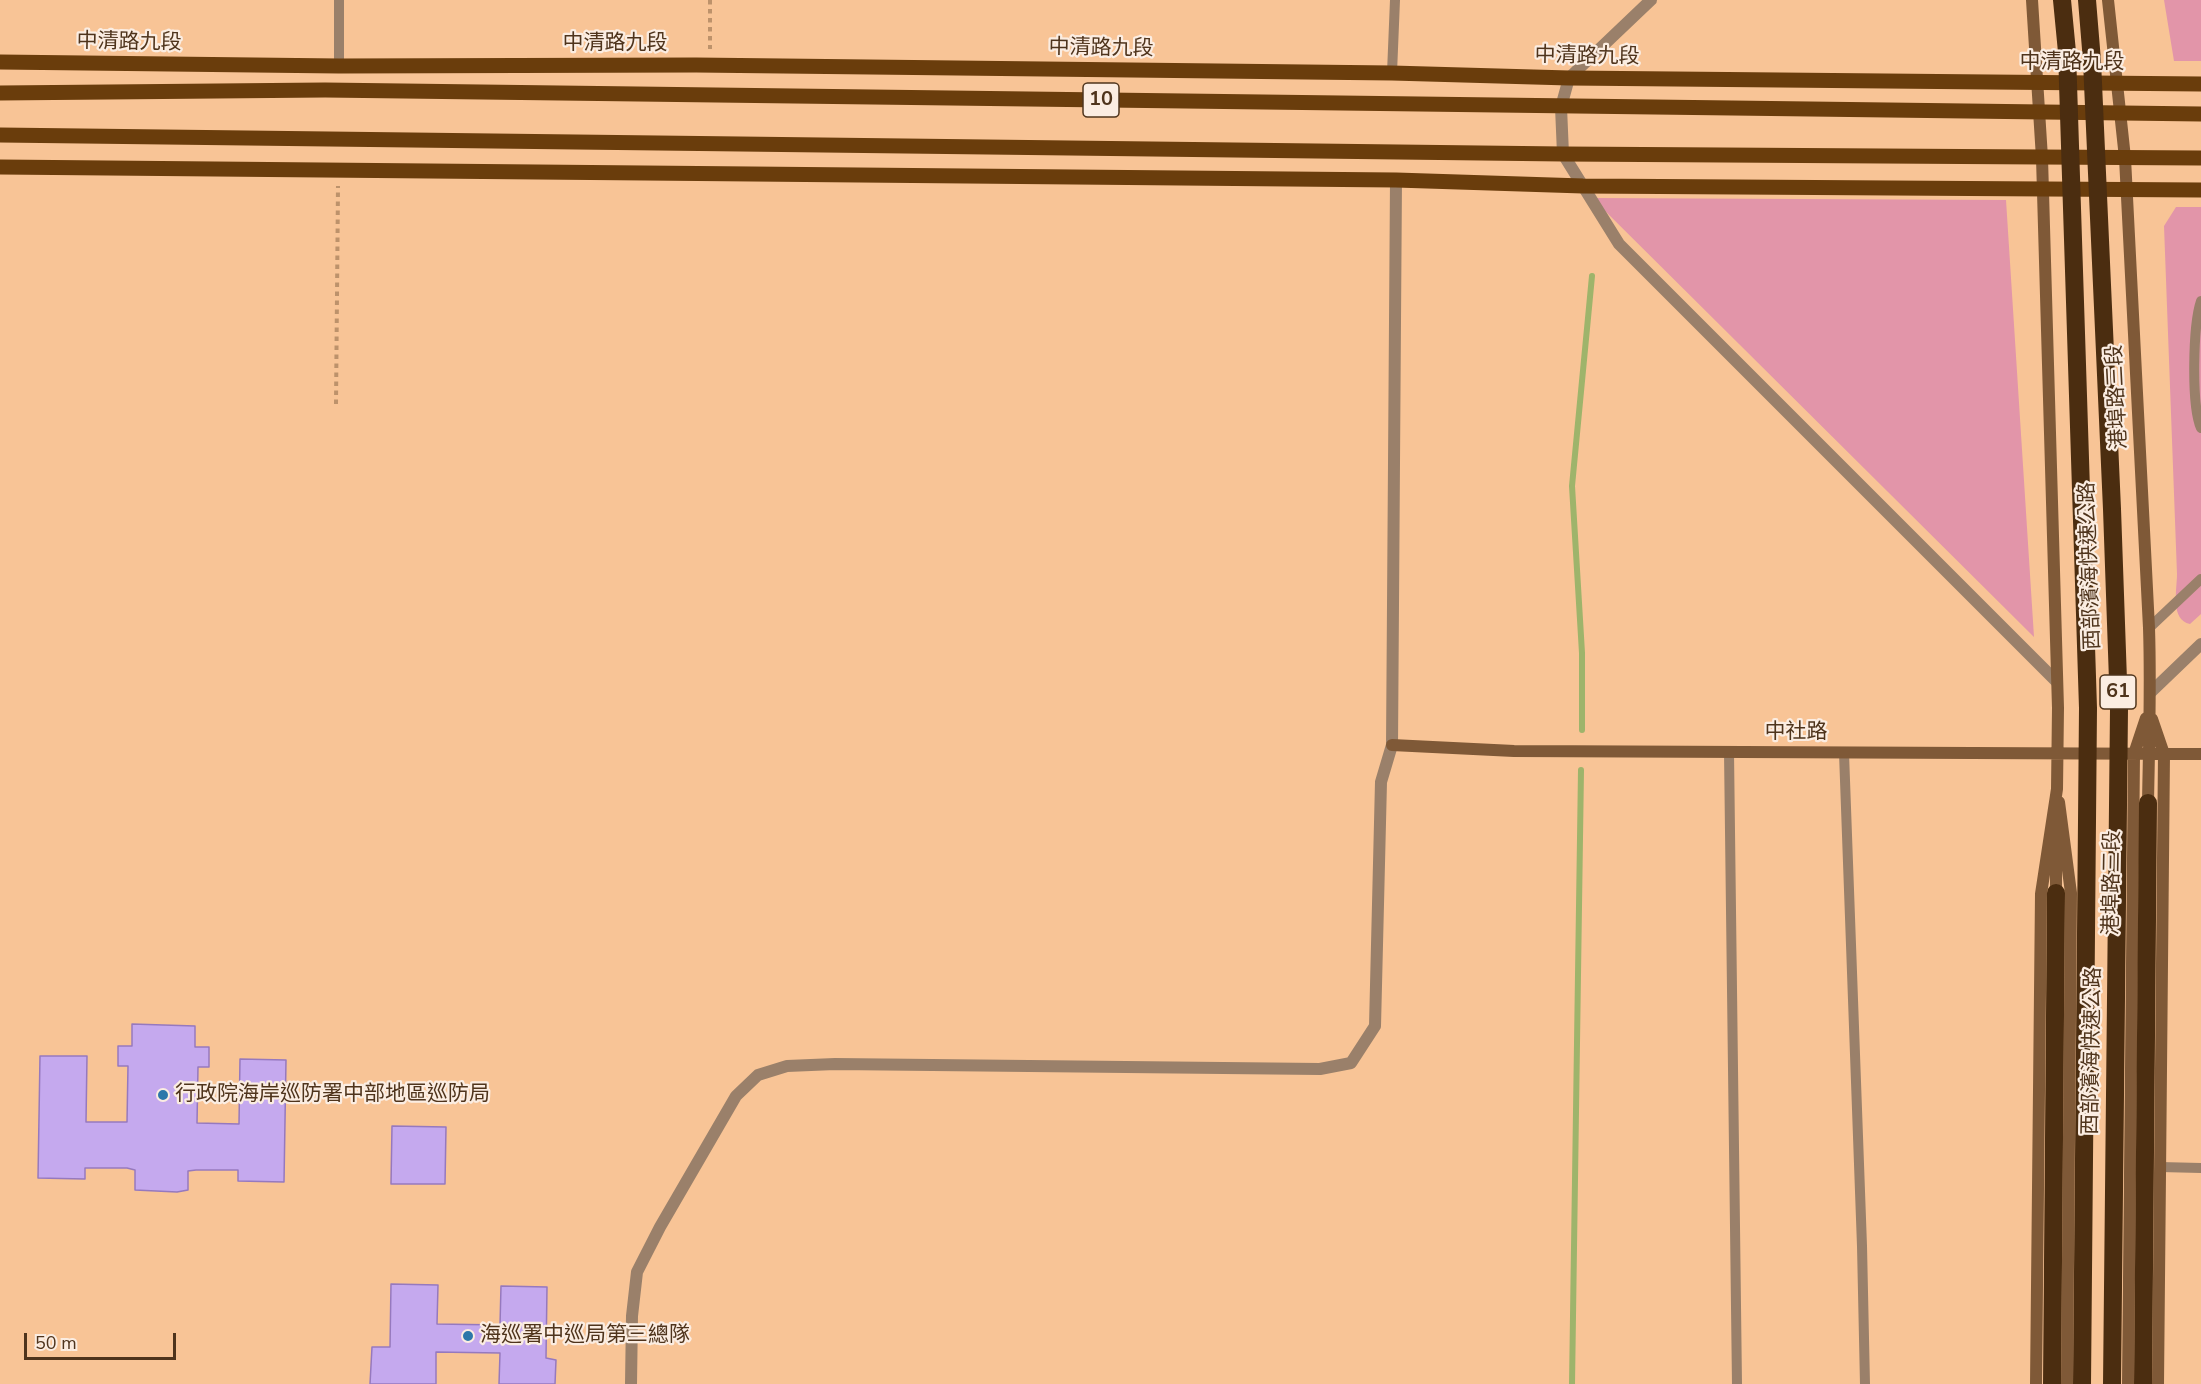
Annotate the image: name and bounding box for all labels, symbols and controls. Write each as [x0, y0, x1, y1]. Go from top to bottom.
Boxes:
street label: 中清路九段 [76, 29, 182, 57]
street label: 中清路九段 [563, 31, 667, 57]
street label: 中清路九段 [1048, 35, 1154, 63]
street label: 中清路九段 [1534, 43, 1640, 71]
street label: 中清路九段 [2020, 50, 2124, 76]
road number: 10 [1083, 83, 1119, 117]
street label: 港埠路三段 [2103, 344, 2133, 450]
street label: 西部濱海快速公路 [2075, 482, 2107, 650]
road number: 61 [2100, 675, 2136, 709]
street label: 中社路 [1765, 720, 1827, 746]
street label: 港埠路三段 [2099, 830, 2127, 936]
street label: 西部濱海快速公路 [2079, 967, 2107, 1135]
place label: 行政院海岸巡防署中部地區巡防局 [175, 1082, 490, 1108]
marker: 行政院海岸巡防署中部地區巡防局 [156, 1088, 170, 1102]
scale bar [27, 1321, 178, 1359]
place label: 海巡署中巡局第三總隊 [480, 1323, 690, 1349]
marker: 海巡署中巡局第三總隊 [461, 1329, 475, 1343]
text: 50 m [35, 1331, 77, 1355]

